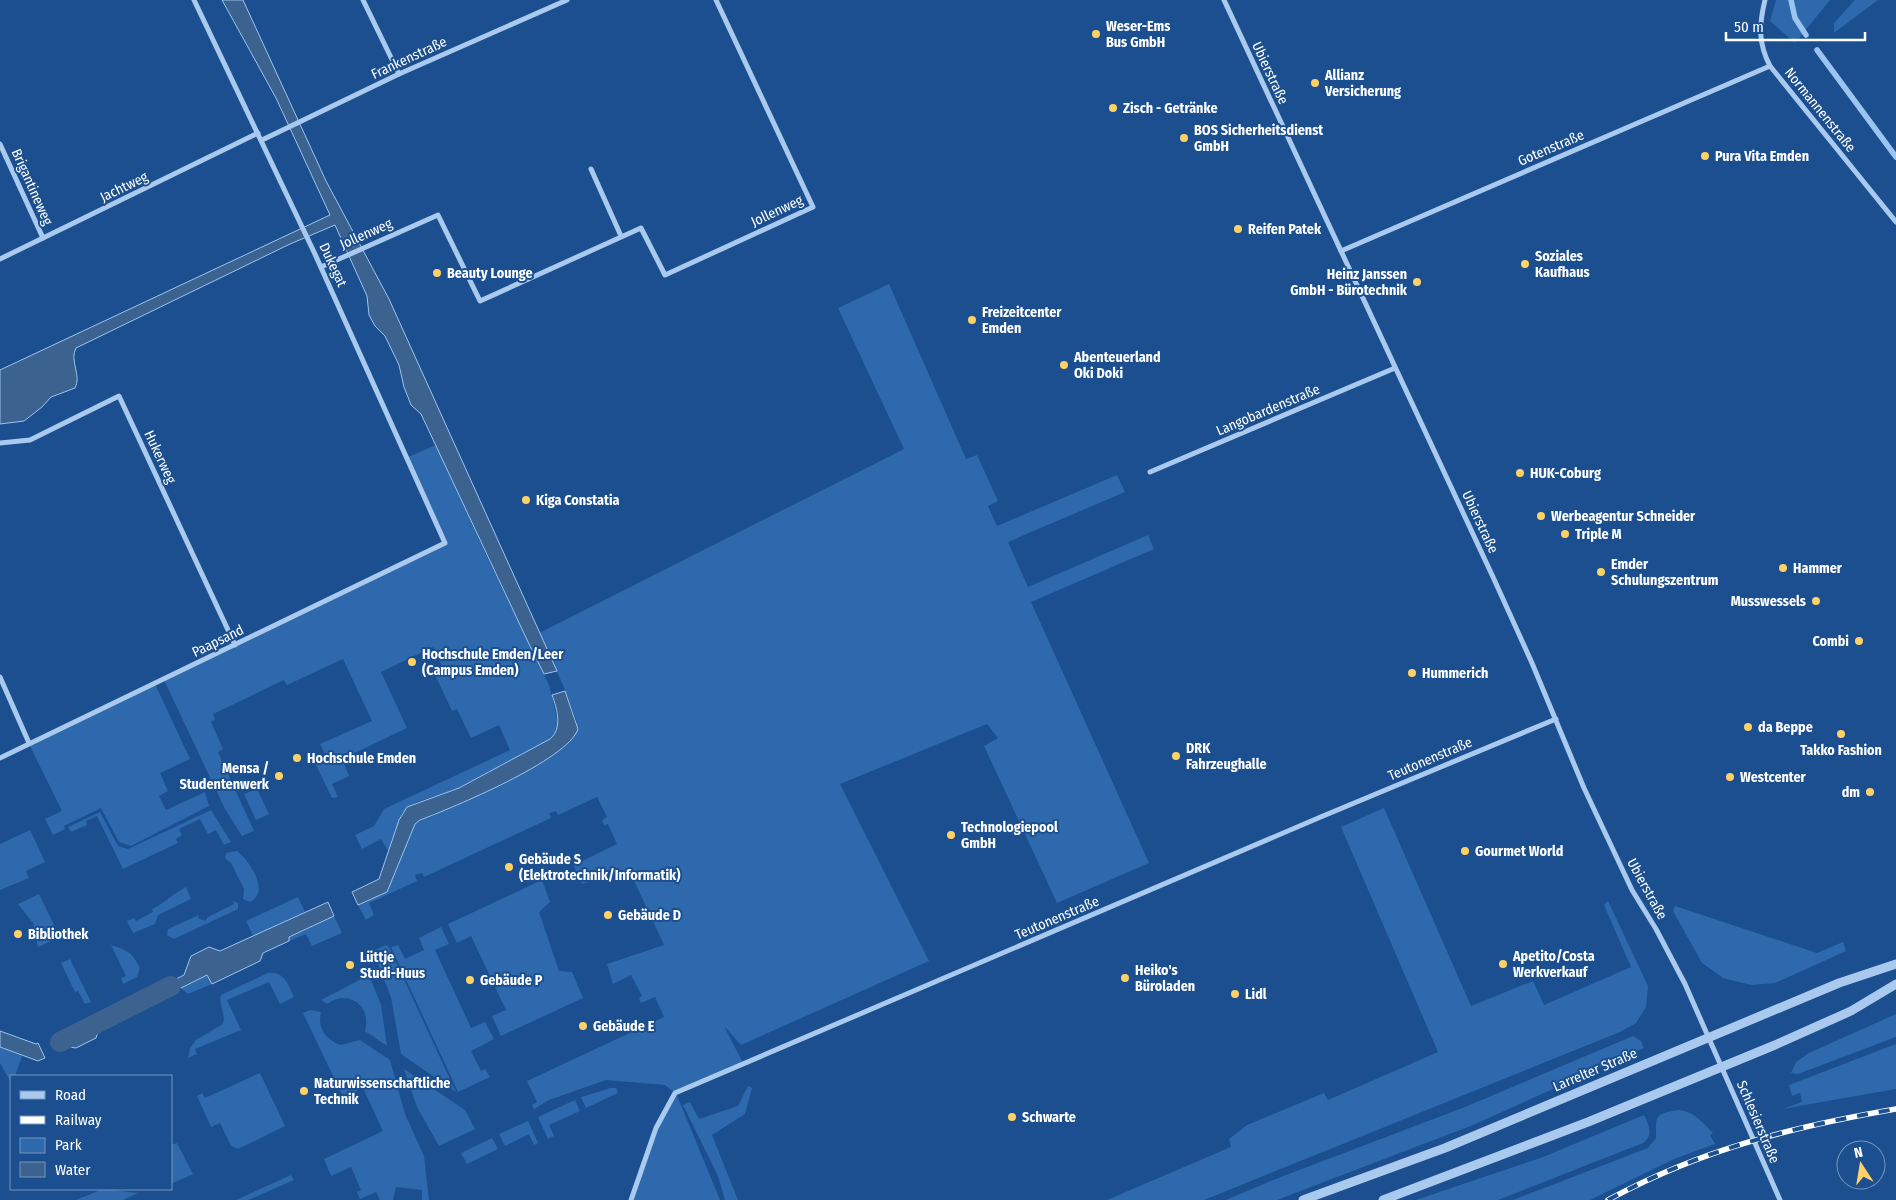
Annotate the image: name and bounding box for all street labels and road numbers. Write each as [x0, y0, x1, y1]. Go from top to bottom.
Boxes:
street label: Frankenstraße [369, 33, 450, 83]
street label: Ubierstraße [1248, 39, 1292, 107]
street label: Normannenstraße [1781, 64, 1859, 156]
street label: Gotenstraße [1515, 126, 1587, 170]
street label: Brigantineweg [8, 146, 57, 228]
street label: Jachtweg [97, 168, 151, 206]
street label: Jollenweg [748, 191, 806, 230]
street label: Jollenweg [337, 215, 395, 253]
street label: Dukegat [315, 240, 351, 290]
street label: Langobardenstraße [1214, 380, 1322, 439]
street label: Hukerweg [140, 428, 180, 487]
street label: Ubierstraße [1458, 488, 1502, 556]
street label: Paapsand [189, 621, 247, 661]
street label: Teutonenstraße [1385, 734, 1475, 784]
street label: Ubierstraße [1623, 856, 1671, 923]
street label: Teutonenstraße [1012, 893, 1102, 943]
street label: Larrelter Straße [1550, 1045, 1640, 1095]
street label: Schlesierstraße [1733, 1078, 1783, 1166]

